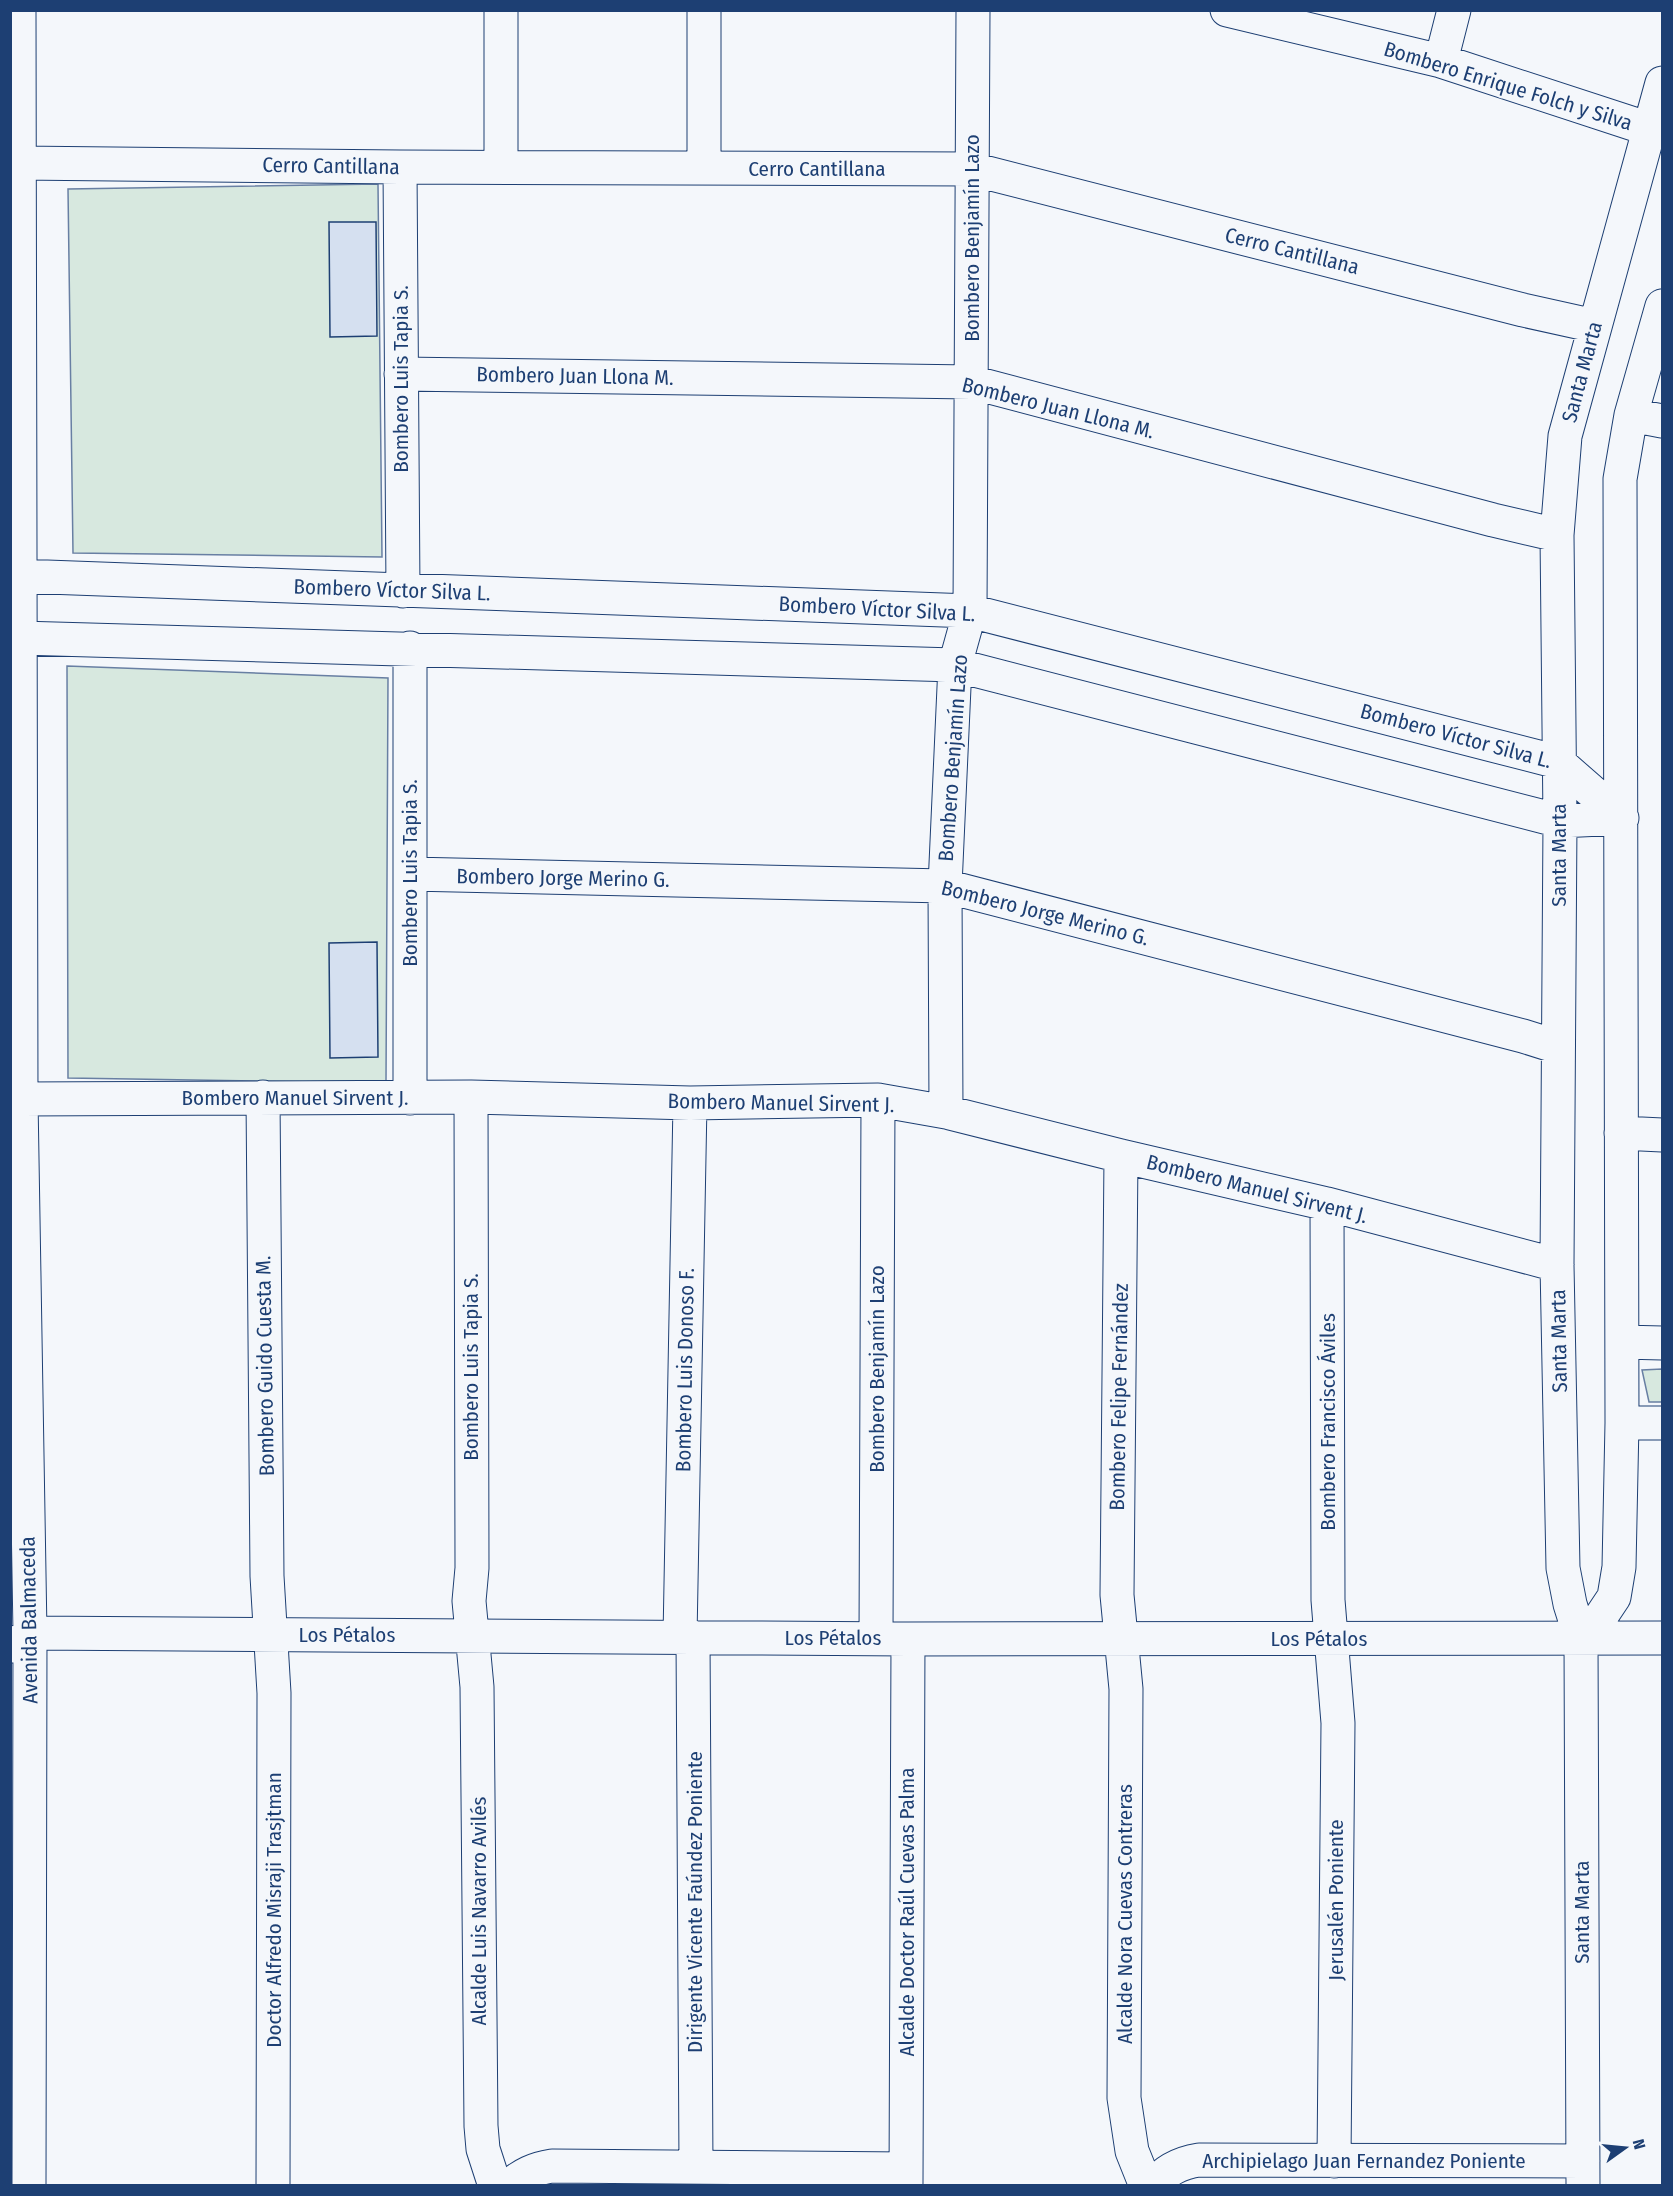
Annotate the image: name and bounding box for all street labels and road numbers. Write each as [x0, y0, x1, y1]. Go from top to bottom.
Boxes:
street label: Bombero Enrique Folch y Silva [1381, 36, 1635, 136]
street label: Bombero Benjamín Lazo [959, 134, 985, 342]
street label: Cerro Cantillana [262, 152, 400, 180]
street label: Cerro Cantillana [748, 156, 886, 182]
street label: Cerro Cantillana [1222, 222, 1362, 280]
street label: Bombero Luis Tapia S. [388, 285, 414, 473]
street label: Santa Marta [1556, 319, 1608, 425]
street label: Bombero Juan Llona M. [476, 361, 674, 391]
street label: Bombero Juan Llona M. [959, 372, 1157, 444]
street label: Bombero Víctor Silva L. [293, 574, 491, 606]
street label: Bombero Víctor Silva L. [778, 591, 976, 627]
street label: Bombero Benjamín Lazo [933, 654, 973, 862]
street label: Bombero Víctor Silva L. [1357, 698, 1555, 774]
street label: Bombero Luis Tapia S. [397, 779, 423, 967]
street label: Santa Marta [1546, 803, 1572, 907]
street label: Bombero Jorge Merino G. [456, 863, 670, 893]
street label: Bombero Jorge Merino G. [938, 875, 1152, 951]
street label: Bombero Manuel Sirvent J. [182, 1085, 408, 1111]
street label: Bombero Manuel Sirvent J. [667, 1088, 895, 1118]
street label: Bombero Manuel Sirvent J. [1144, 1149, 1370, 1229]
street label: Bombero Guido Cuesta M. [250, 1256, 280, 1476]
street label: Bombero Benjamín Lazo [864, 1265, 890, 1473]
street label: Bombero Luis Donoso F. [670, 1268, 700, 1472]
street label: Bombero Luis Tapia S. [458, 1273, 484, 1461]
street label: Bombero Felipe Fernández [1104, 1283, 1134, 1511]
street label: Santa Marta [1545, 1289, 1573, 1393]
street label: Bombero Francisco Áviles [1315, 1313, 1341, 1531]
street label: Avenida Balmaceda [15, 1536, 43, 1704]
street label: Los Pétalos [299, 1622, 395, 1648]
street label: Los Pétalos [785, 1625, 881, 1651]
street label: Los Pétalos [1271, 1626, 1367, 1652]
street label: Dirigente Vicente Faúndez Poniente [682, 1751, 708, 2053]
street label: Alcalde Doctor Raúl Cuevas Palma [894, 1767, 920, 2057]
street label: Doctor Alfredo Misraji Trasjtman [261, 1772, 287, 2048]
street label: Alcalde Nora Cuevas Contreras [1112, 1784, 1138, 2044]
street label: Alcalde Luis Navarro Avilés [466, 1796, 492, 2026]
street label: Jerusalén Poniente [1323, 1819, 1349, 1981]
street label: Santa Marta [1569, 1860, 1595, 1964]
street label: Archipielago Juan Fernandez Poniente [1202, 2148, 1526, 2174]

